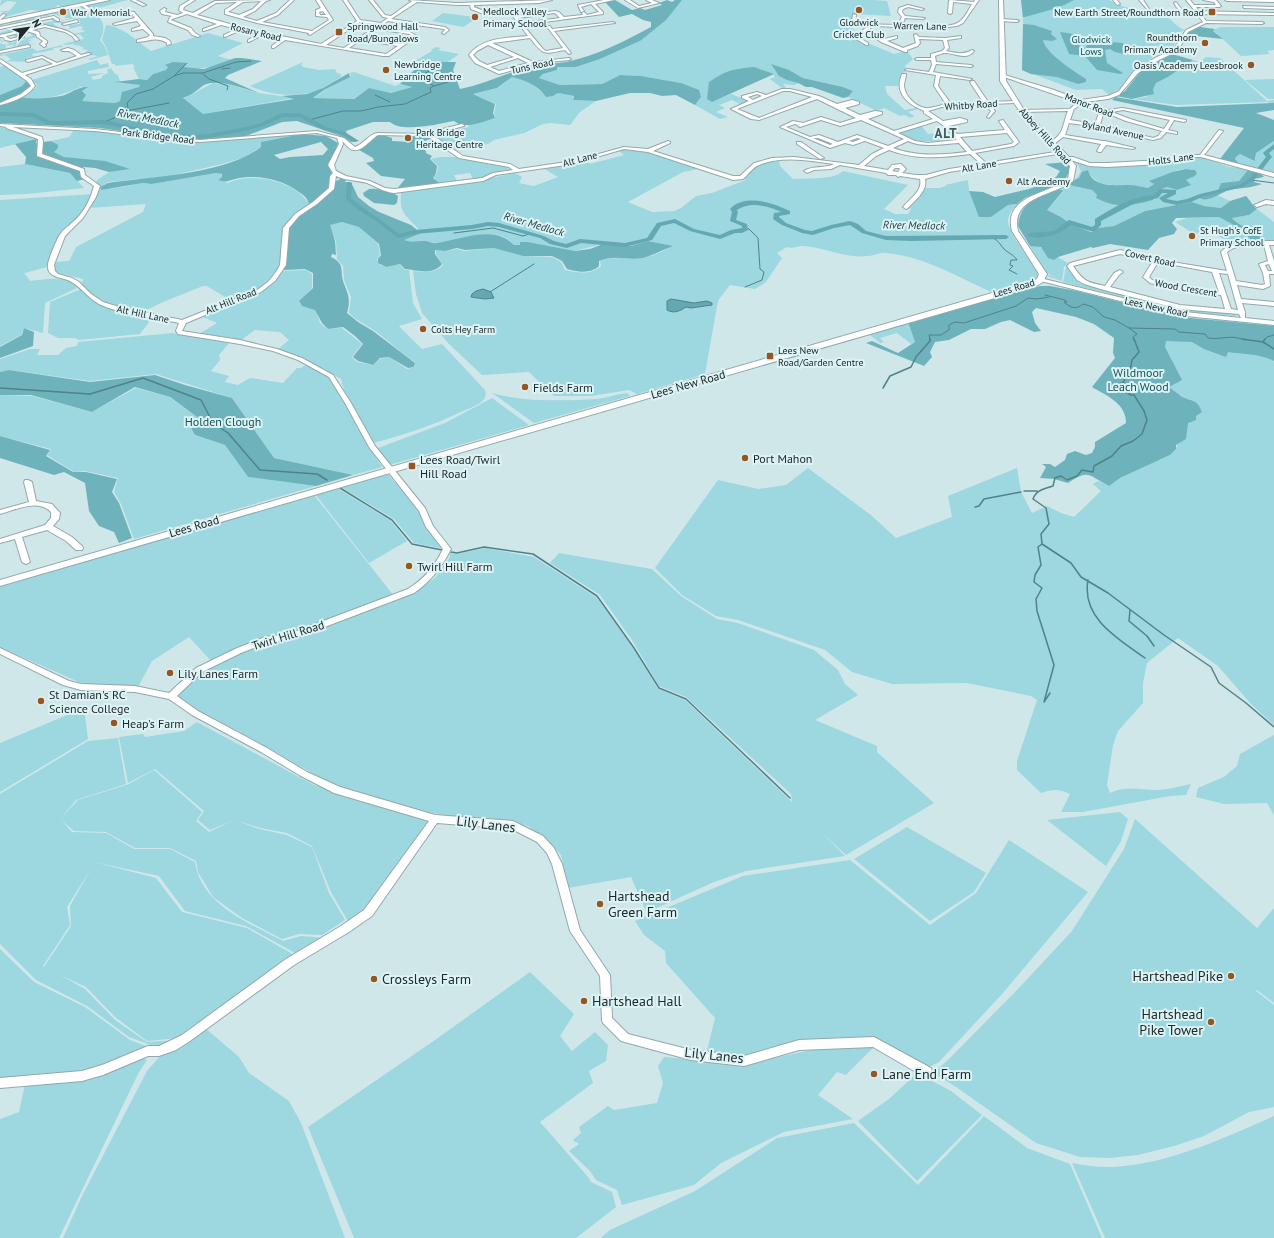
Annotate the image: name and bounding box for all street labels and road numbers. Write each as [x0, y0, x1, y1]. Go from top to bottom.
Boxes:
street label: Warren Lane [893, 19, 947, 33]
street label: Rosary Road [229, 20, 283, 44]
street label: Tuns Road [509, 55, 555, 77]
street label: Manor Road [1063, 90, 1115, 120]
street label: Whitby Road [944, 97, 998, 113]
street label: Abbey Hills Road [1016, 105, 1074, 167]
street label: Byland Avenue [1081, 117, 1145, 143]
street label: Park Bridge Road [121, 125, 195, 147]
street label: Alt Lane [561, 148, 599, 170]
street label: Holts Lane [1148, 150, 1194, 168]
street label: Alt Lane [960, 157, 998, 175]
street label: Covert Road [1124, 246, 1176, 270]
street label: Lees Road [992, 276, 1036, 300]
street label: Wood Crescent [1154, 276, 1219, 300]
street label: Alt Hill Road [204, 285, 258, 317]
street label: Lees New Road [1123, 294, 1189, 320]
street label: Alt Hill Lane [116, 302, 170, 326]
street label: Lees New Road [649, 366, 727, 402]
street label: Lees Road [167, 512, 221, 540]
street label: Twirl Hill Road [250, 617, 326, 653]
street label: Lily Lanes [455, 811, 517, 837]
street label: Lily Lanes [684, 1043, 745, 1067]

